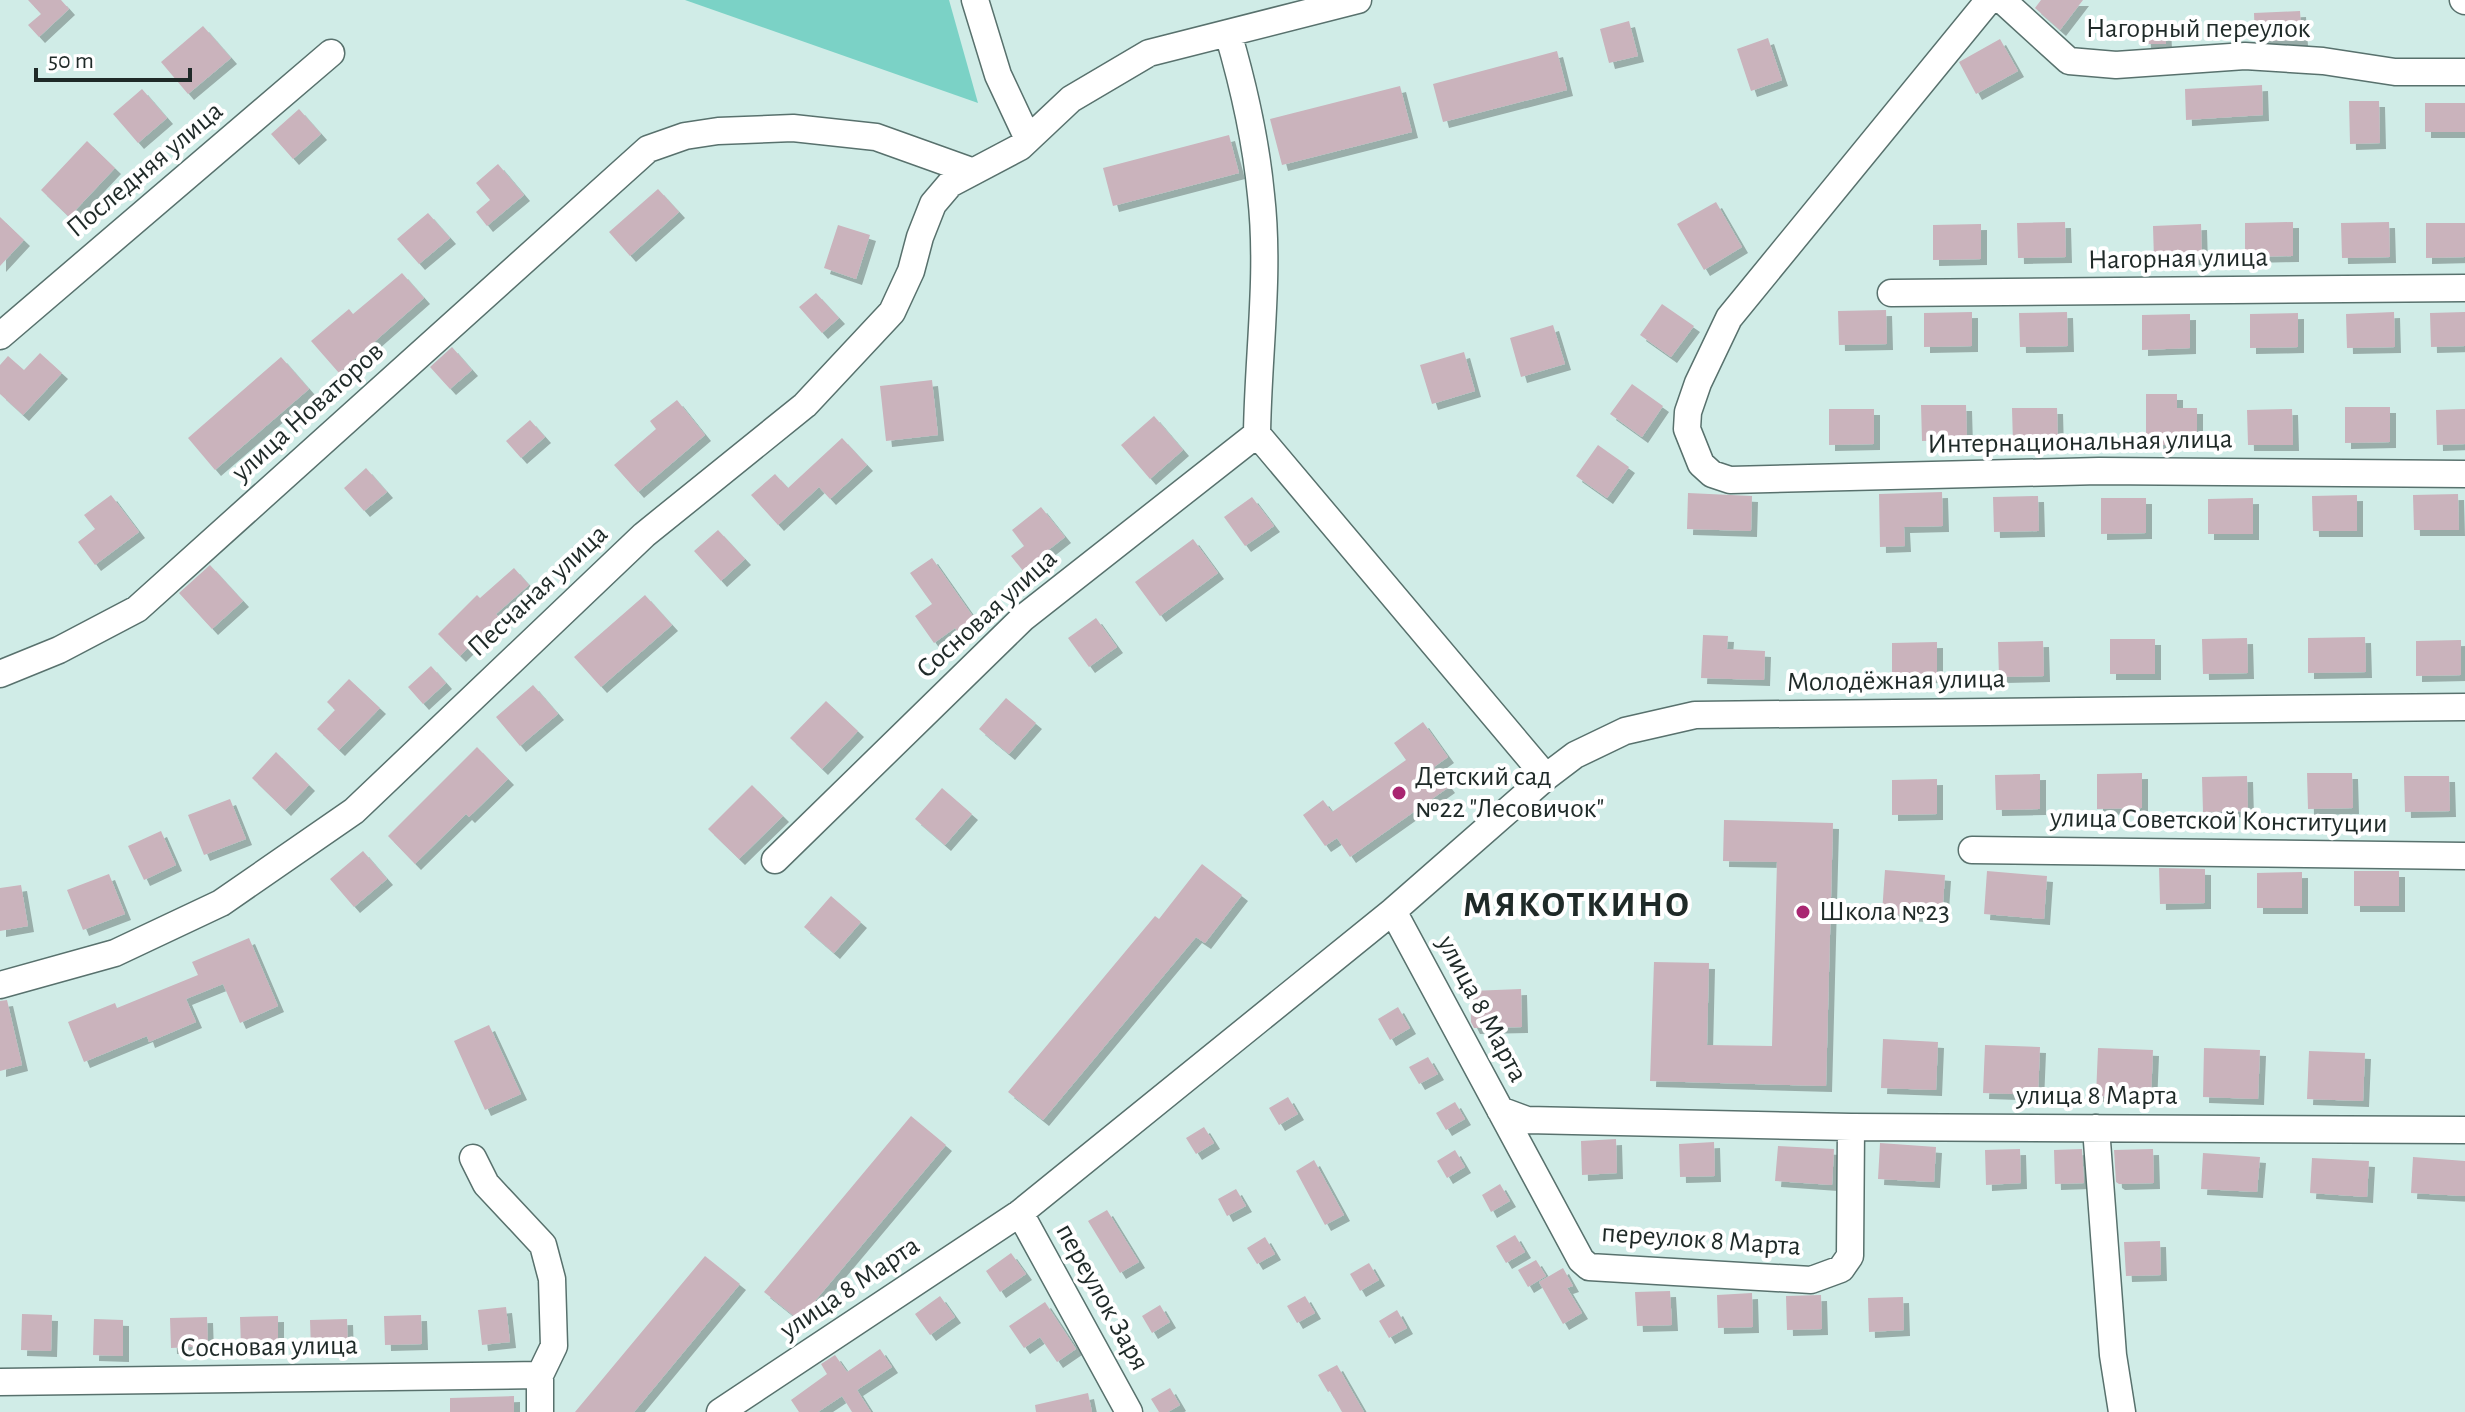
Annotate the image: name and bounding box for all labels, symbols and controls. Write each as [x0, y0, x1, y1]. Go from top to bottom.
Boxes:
street label: Нагорный переулок [2086, 15, 2310, 43]
scale bar [36, 32, 190, 82]
text: 50 m [48, 49, 94, 73]
street label: Последняя улица [62, 97, 229, 243]
street label: Нагорная улица [2088, 243, 2269, 275]
street label: улица Новаторов [226, 337, 389, 488]
street label: Интернациональная улица [1927, 425, 2233, 459]
street label: Песчаная улица [463, 519, 613, 662]
street label: Сосновая улица [912, 544, 1063, 684]
street label: Молодёжная улица [1786, 665, 2006, 697]
place label: Детский сад №22 "Лесовичок" [1415, 763, 1604, 823]
marker: Детский сад №22 "Лесовичок" [1390, 784, 1408, 802]
street label: улица Советской Конституции [2049, 804, 2388, 838]
district label: МЯКОТКИНО [1463, 887, 1691, 923]
place label: Школа №23 [1819, 898, 1950, 926]
marker: Школа №23 [1794, 903, 1812, 921]
street label: улица 8 Марта [1431, 930, 1532, 1087]
street label: улица 8 Марта [2015, 1082, 2178, 1110]
street label: переулок Заря [1050, 1219, 1154, 1375]
street label: переулок 8 Марта [1600, 1219, 1802, 1261]
street label: улица 8 Марта [774, 1231, 925, 1345]
street label: Сосновая улица [180, 1331, 358, 1363]

